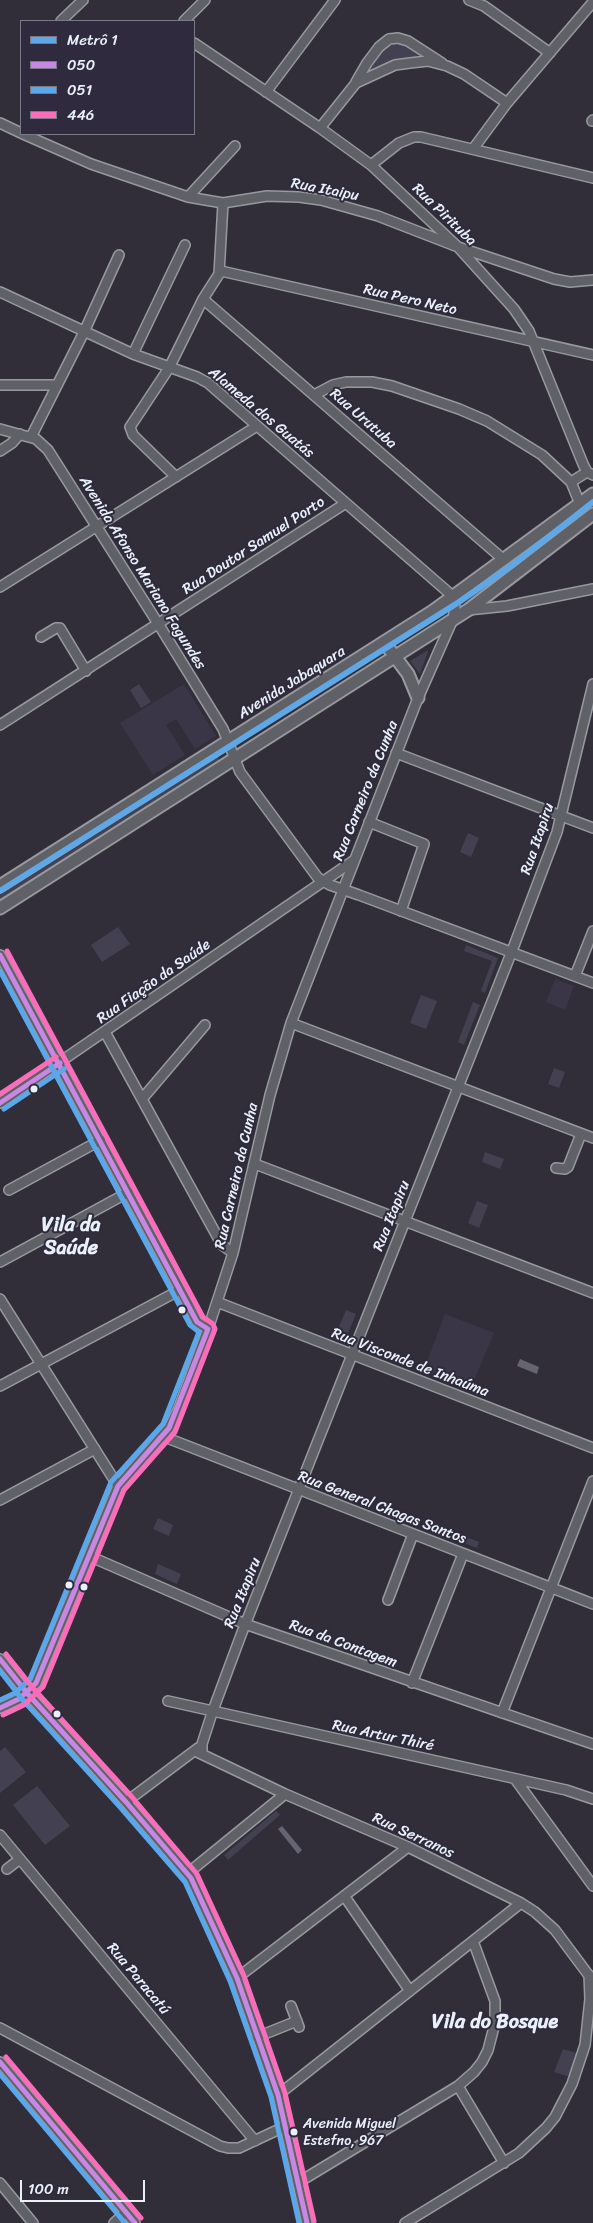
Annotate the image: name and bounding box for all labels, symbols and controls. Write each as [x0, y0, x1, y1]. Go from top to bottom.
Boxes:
legend [20, 20, 195, 135]
text: Metrô 1 [67, 27, 118, 53]
text: 050 [67, 52, 95, 78]
text: 051 [67, 77, 92, 103]
text: 446 [67, 102, 94, 128]
street label: Rua Itaipu [290, 175, 360, 205]
street label: Rua Pirituba [408, 180, 480, 250]
street label: Rua Pero Neto [362, 281, 458, 319]
street label: Alameda dos Guatás [204, 364, 318, 462]
street label: Rua Urutuba [326, 385, 400, 453]
street label: Avenida Afonso Mariano Fagundes [75, 473, 209, 673]
street label: Rua Doutor Samuel Porto [179, 493, 329, 599]
street label: Avenida Jabaquara [235, 643, 349, 723]
street label: Rua Carneiro da Cunha [330, 718, 402, 864]
street label: Rua Itapiru [517, 801, 559, 877]
street label: Rua Fiação da Saúde [94, 936, 214, 1028]
unlabelled marker [29, 1084, 39, 1094]
street label: Rua Carneiro da Cunha [211, 1101, 263, 1251]
street label: Rua Itapiru [370, 1178, 414, 1254]
district label: Vila da Saúde [42, 1214, 100, 1261]
unlabelled marker [177, 1305, 187, 1315]
street label: Rua Visconde de Inhaúma [329, 1325, 491, 1401]
street label: Rua General Chagas Santos [295, 1468, 469, 1548]
street label: Rua Itapiru [221, 1555, 265, 1631]
unlabelled marker [64, 1580, 74, 1590]
unlabelled marker [79, 1582, 89, 1592]
street label: Rua da Contagem [287, 1616, 399, 1672]
unlabelled marker [52, 1709, 62, 1719]
street label: Rua Artur Thiré [331, 1716, 435, 1756]
street label: Rua Serranos [369, 1809, 457, 1863]
street label: Rua Paracatú [103, 1940, 173, 2018]
district label: Vila do Bosque [432, 2011, 558, 2035]
place label: Avenida Miguel Estefno, 967 [303, 2116, 396, 2148]
marker: Avenida Miguel Estefno, 967 [289, 2127, 299, 2137]
scale bar [22, 2170, 148, 2202]
text: 100 m [28, 2176, 69, 2202]

